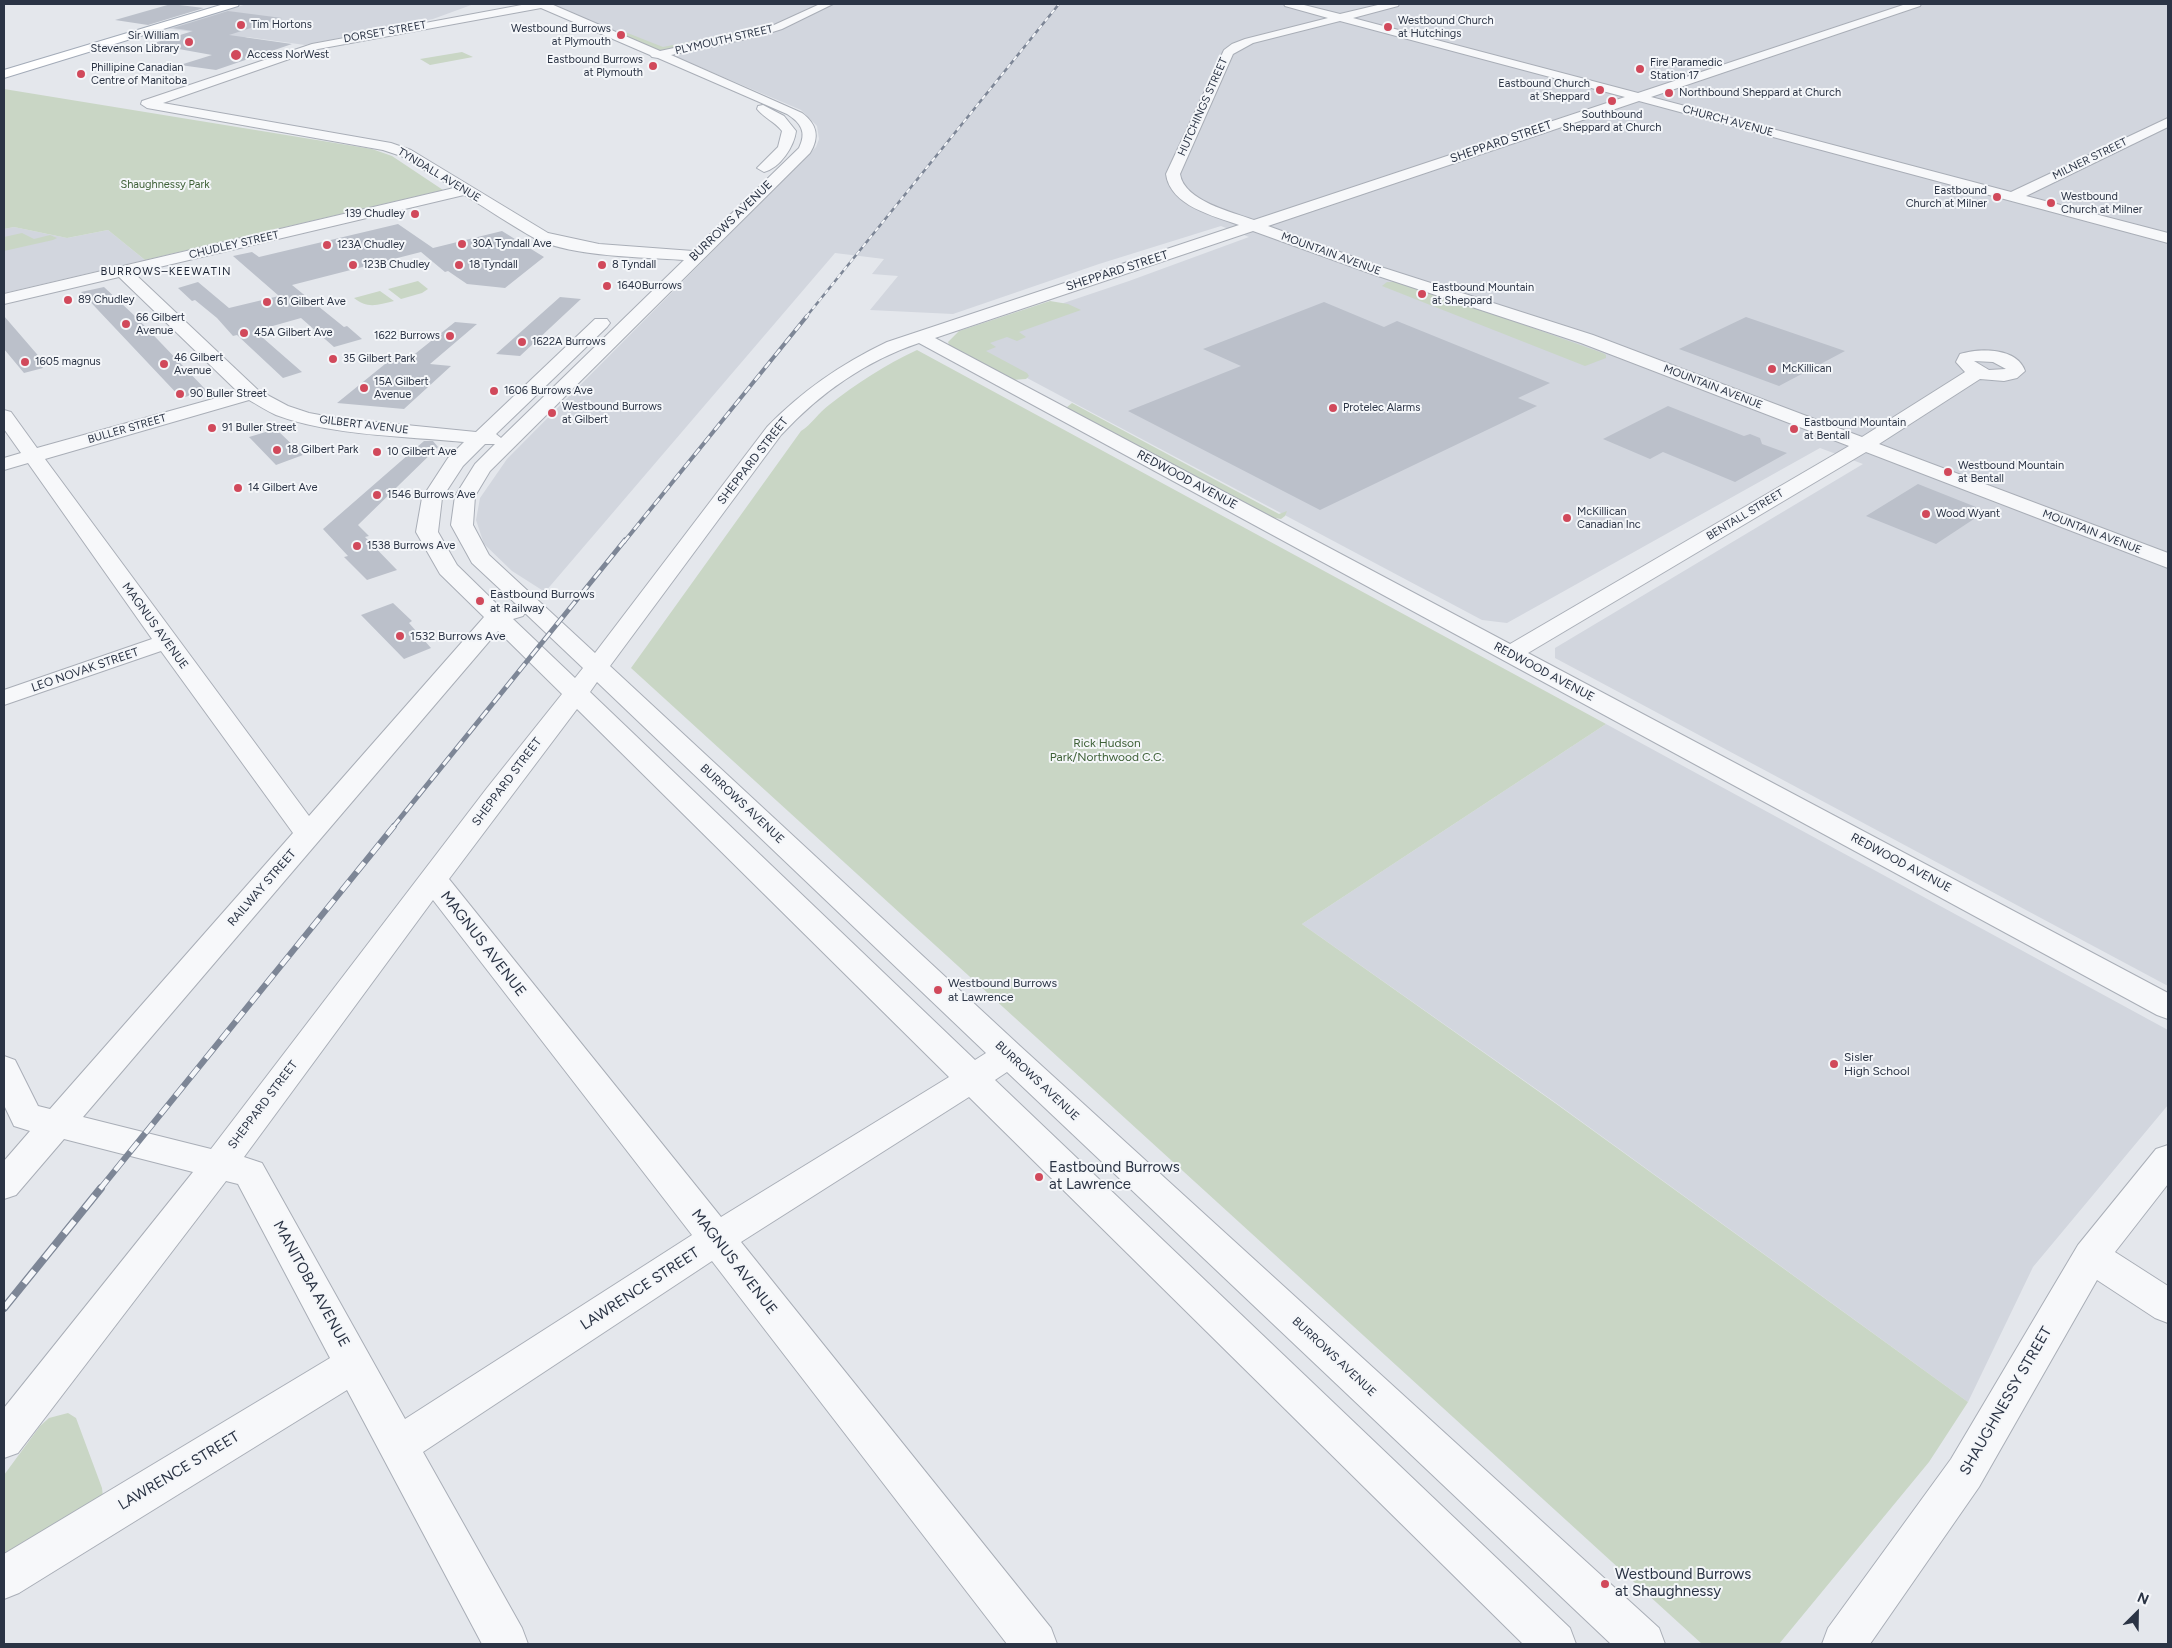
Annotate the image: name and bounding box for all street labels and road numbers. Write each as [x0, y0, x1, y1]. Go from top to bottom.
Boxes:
street label: DORSET STREET [343, 18, 427, 46]
street label: PLYMOUTH STREET [674, 22, 774, 58]
street label: HUTCHINGS STREET [1175, 56, 1231, 158]
street label: CHURCH AVENUE [1681, 103, 1775, 139]
street label: SHEPPARD STREET [1448, 118, 1554, 166]
street label: MILNER STREET [2051, 135, 2129, 183]
street label: TYNDALL AVENUE [395, 145, 483, 205]
street label: BURROWS AVENUE [687, 178, 775, 264]
street label: CHUDLEY STREET [188, 228, 280, 262]
street label: MOUNTAIN AVENUE [1279, 230, 1383, 278]
street label: SHEPPARD STREET [1064, 248, 1170, 294]
street label: MOUNTAIN AVENUE [1662, 362, 1764, 412]
street label: BULLER STREET [86, 412, 168, 446]
street label: GILBERT AVENUE [319, 413, 409, 437]
street label: SHEPPARD STREET [715, 415, 791, 507]
street label: REDWOOD AVENUE [1134, 447, 1240, 513]
street label: BENTALL STREET [1704, 487, 1786, 543]
street label: MOUNTAIN AVENUE [2041, 507, 2143, 557]
street label: MAGNUS AVENUE [119, 580, 191, 672]
street label: REDWOOD AVENUE [1491, 639, 1597, 705]
street label: LEO NOVAK STREET [29, 645, 141, 695]
street label: SHEPPARD STREET [469, 735, 545, 829]
street label: BURROWS AVENUE [697, 761, 787, 847]
street label: REDWOOD AVENUE [1848, 830, 1954, 896]
street label: RAILWAY STREET [225, 847, 299, 929]
street label: MAGNUS AVENUE [436, 888, 530, 1000]
street label: BURROWS AVENUE [992, 1038, 1082, 1124]
street label: SHEPPARD STREET [225, 1058, 301, 1152]
street label: MAGNUS AVENUE [687, 1206, 781, 1318]
street label: MANITOBA AVENUE [269, 1218, 353, 1350]
street label: LAWRENCE STREET [577, 1244, 703, 1334]
street label: BURROWS AVENUE [1289, 1314, 1379, 1400]
street label: SHAUGHNESSY STREET [1956, 1324, 2056, 1478]
street label: LAWRENCE STREET [115, 1428, 243, 1514]

